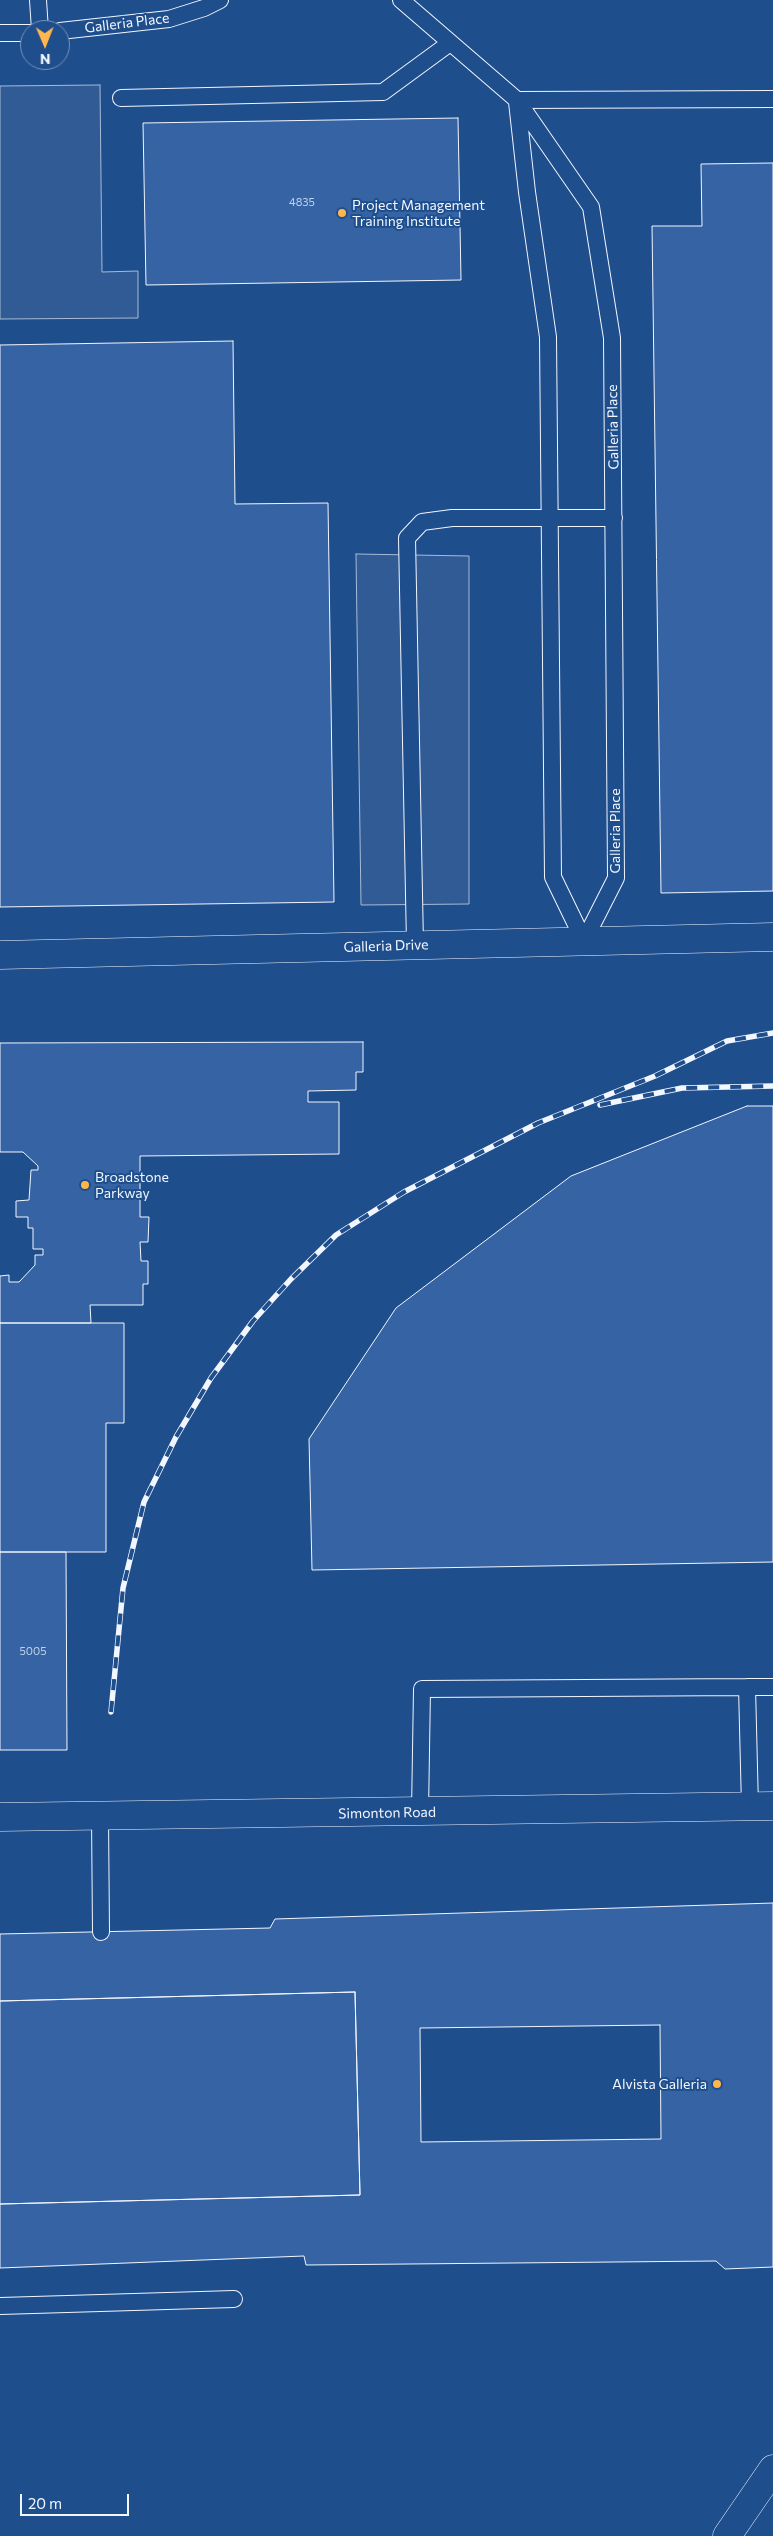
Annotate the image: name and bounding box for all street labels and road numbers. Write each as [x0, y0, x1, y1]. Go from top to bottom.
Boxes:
street label: Galleria Place [84, 9, 170, 37]
street label: Galleria Place [604, 384, 622, 470]
street label: Galleria Place [607, 788, 623, 874]
street label: Galleria Drive [343, 936, 429, 956]
street label: Simonton Road [338, 1804, 436, 1822]

